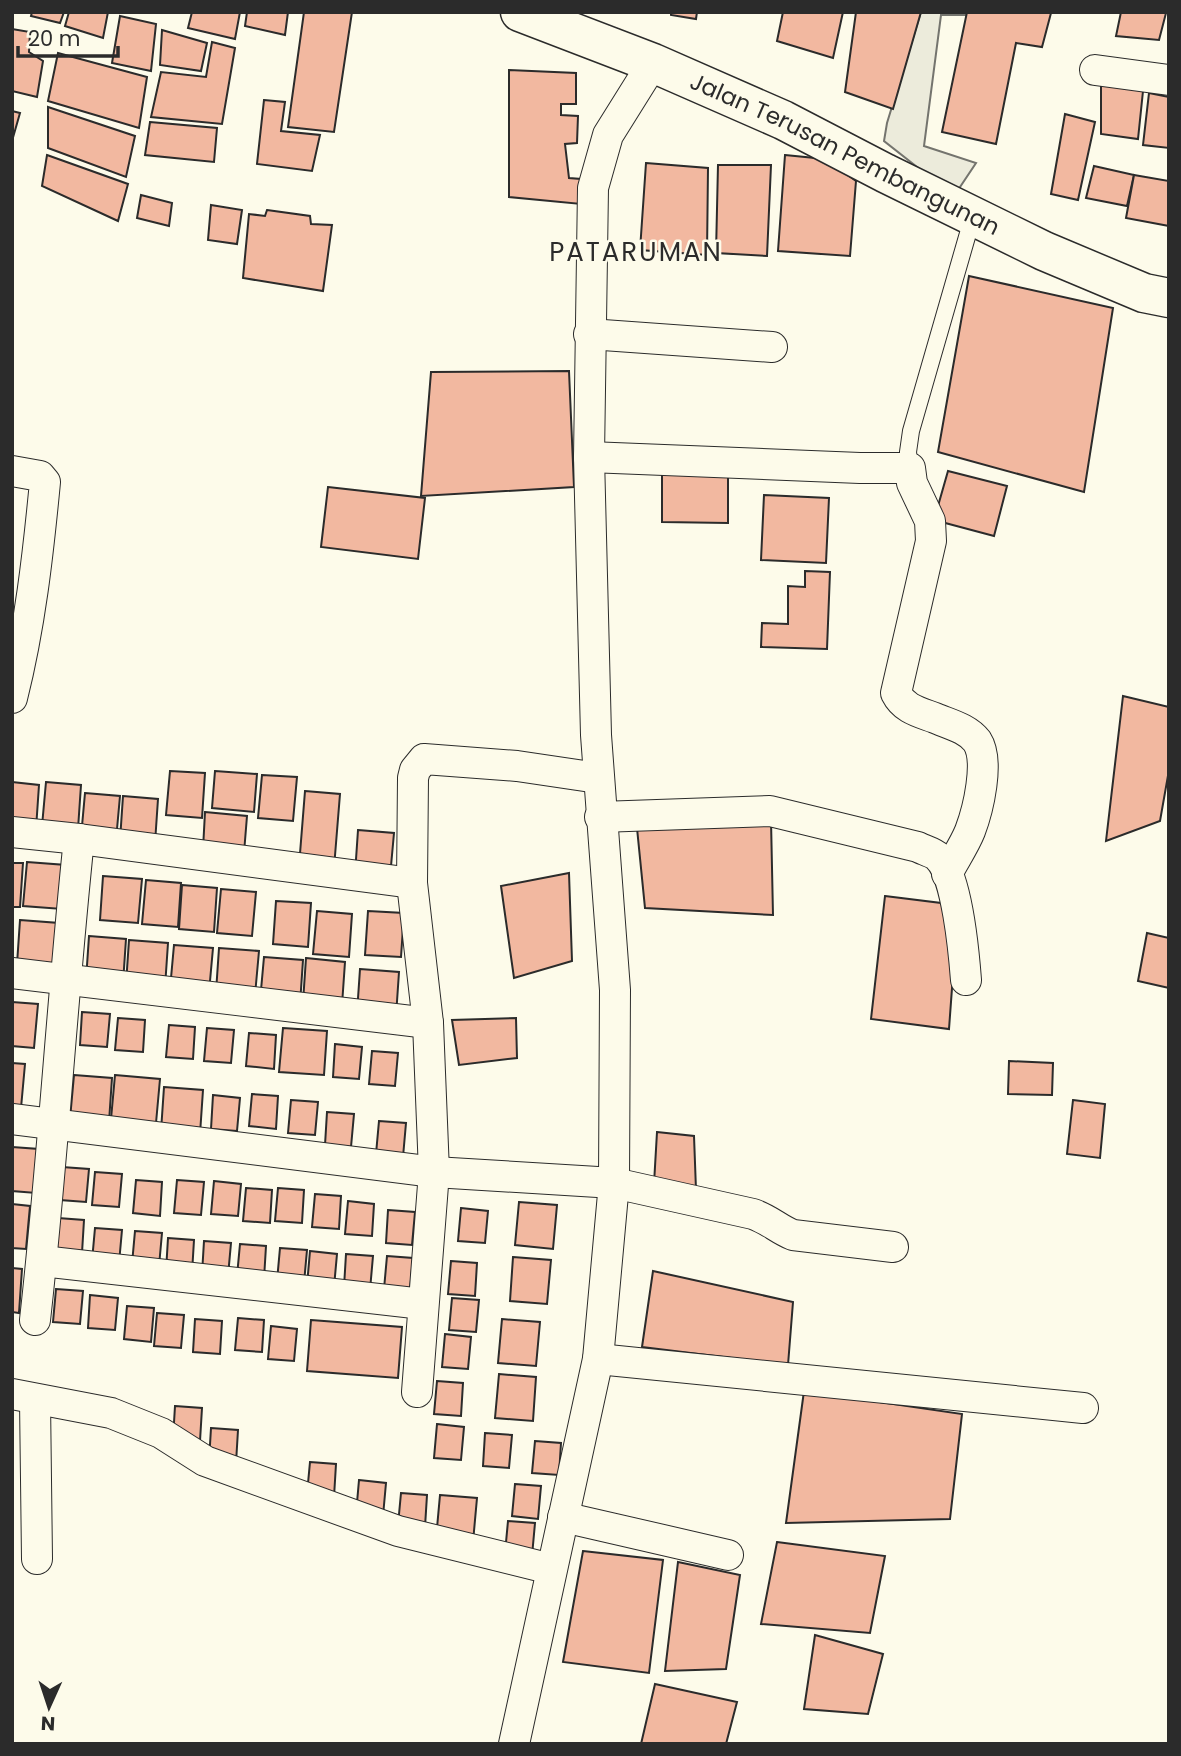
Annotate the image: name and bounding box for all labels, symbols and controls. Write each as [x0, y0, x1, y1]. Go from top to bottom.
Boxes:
scale bar [18, 14, 117, 58]
text: 20 m [28, 24, 81, 53]
street label: Jalan Terusan Pembangunan [685, 65, 1005, 243]
district label: PATARUMAN [549, 234, 723, 270]
north arrow [14, 1672, 84, 1742]
text: N [40, 1710, 56, 1737]

